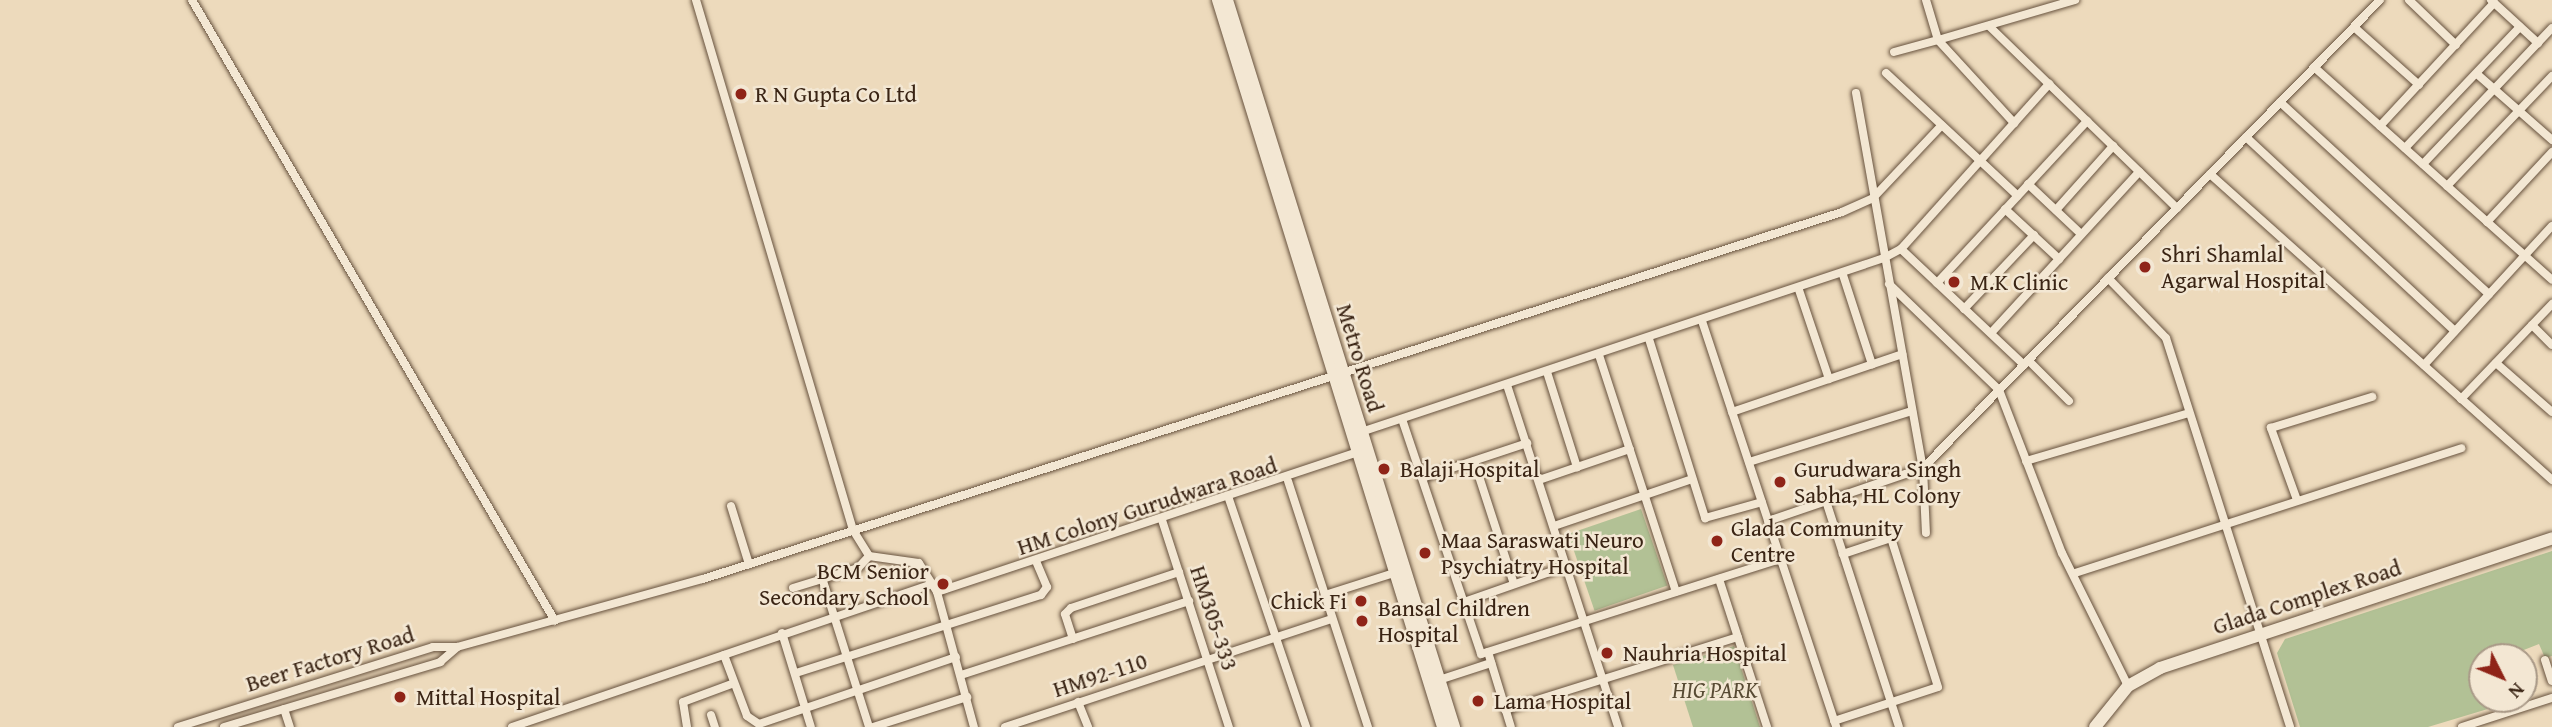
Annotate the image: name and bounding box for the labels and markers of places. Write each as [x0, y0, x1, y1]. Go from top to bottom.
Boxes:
place label: R N Gupta Co Ltd [755, 80, 917, 108]
marker: R N Gupta Co Ltd [733, 86, 749, 102]
place label: Shri Shamlal Agarwal Hospital [2161, 240, 2326, 294]
marker: Shri Shamlal Agarwal Hospital [2135, 257, 2155, 277]
place label: M.K Clinic [1970, 268, 2068, 296]
marker: M.K Clinic [1944, 272, 1964, 292]
place label: Balaji Hospital [1400, 455, 1539, 483]
place label: Gurudwara Singh Sabha, HL Colony [1794, 455, 1961, 509]
marker: Balaji Hospital [1374, 459, 1394, 479]
marker: Gurudwara Singh Sabha, HL Colony [1772, 474, 1788, 490]
place label: Glada Community Centre [1731, 514, 1903, 568]
place label: Maa Saraswati Neuro Psychiatry Hospital [1441, 526, 1644, 580]
marker: Glada Community Centre [1709, 533, 1725, 549]
marker: Maa Saraswati Neuro Psychiatry Hospital [1415, 543, 1435, 563]
place label: BCM Senior Secondary School [759, 557, 929, 611]
marker: BCM Senior Secondary School [935, 576, 951, 592]
place label: Chick Fi [1271, 587, 1347, 615]
marker: Chick Fi [1353, 593, 1369, 609]
place label: Bansal Children Hospital [1378, 594, 1530, 648]
marker: Bansal Children Hospital [1352, 611, 1372, 631]
place label: Nauhria Hospital [1623, 639, 1787, 667]
marker: Nauhria Hospital [1597, 643, 1617, 663]
place label: Mittal Hospital [416, 683, 560, 711]
marker: Mittal Hospital [390, 687, 410, 707]
place label: Lama Hospital [1494, 687, 1631, 715]
marker: Lama Hospital [1468, 691, 1488, 711]

